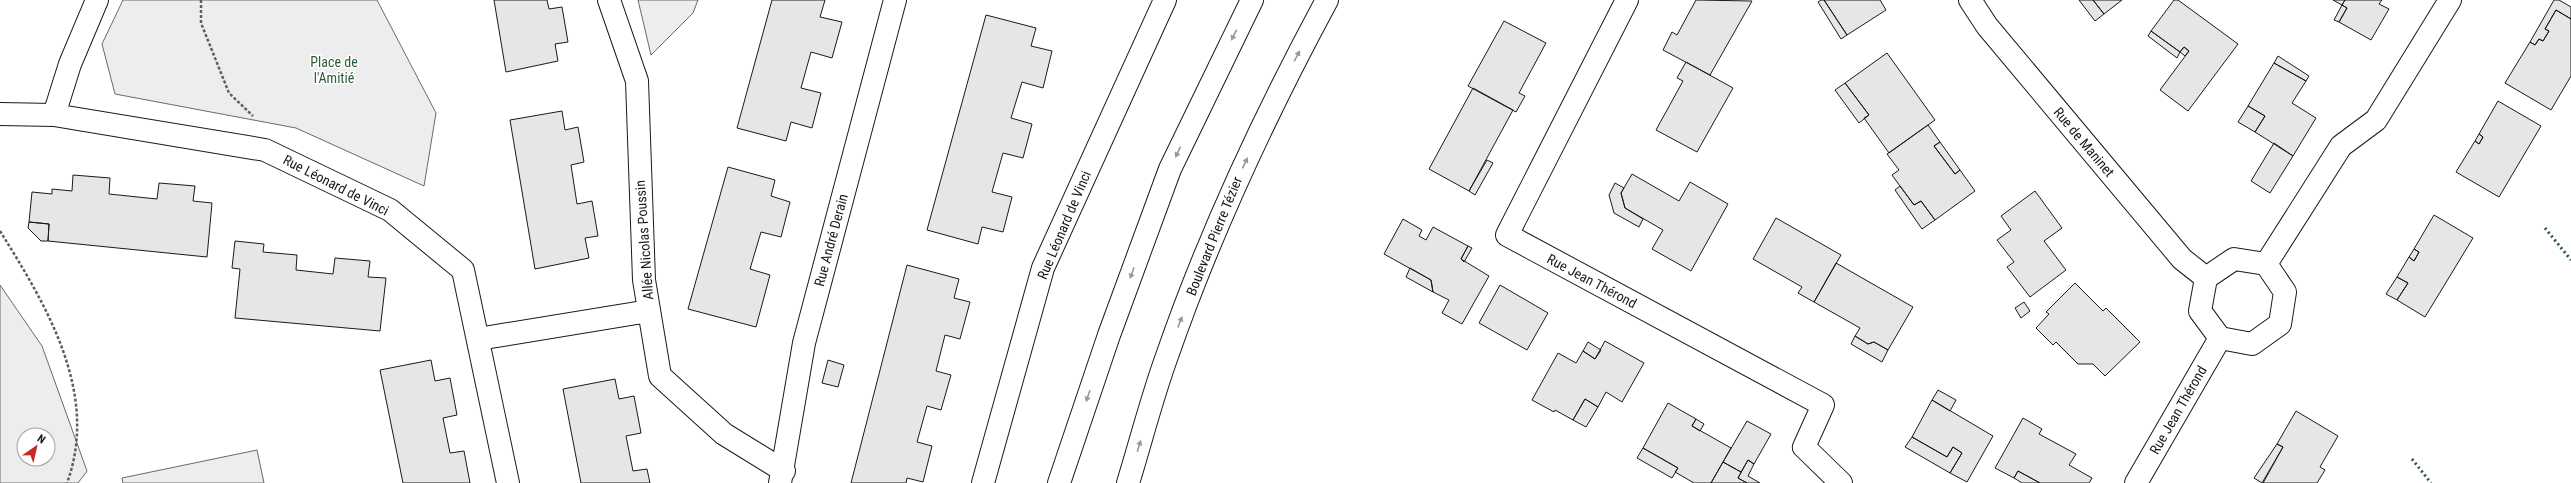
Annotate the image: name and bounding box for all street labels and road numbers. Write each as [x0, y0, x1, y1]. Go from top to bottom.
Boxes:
street label: Rue de Maninet [2050, 104, 2118, 180]
street label: Rue Léonard de Vinci [281, 151, 391, 219]
street label: Rue Léonard de Vinci [1034, 168, 1094, 282]
street label: Boulevard Pierre Tézier [1183, 174, 1245, 298]
street label: Allée Nicolas Poussin [632, 180, 656, 300]
street label: Rue André Derain [811, 192, 851, 288]
street label: Rue Jean Thérond [1544, 251, 1640, 311]
street label: Rue Jean Thérond [2146, 363, 2210, 457]

